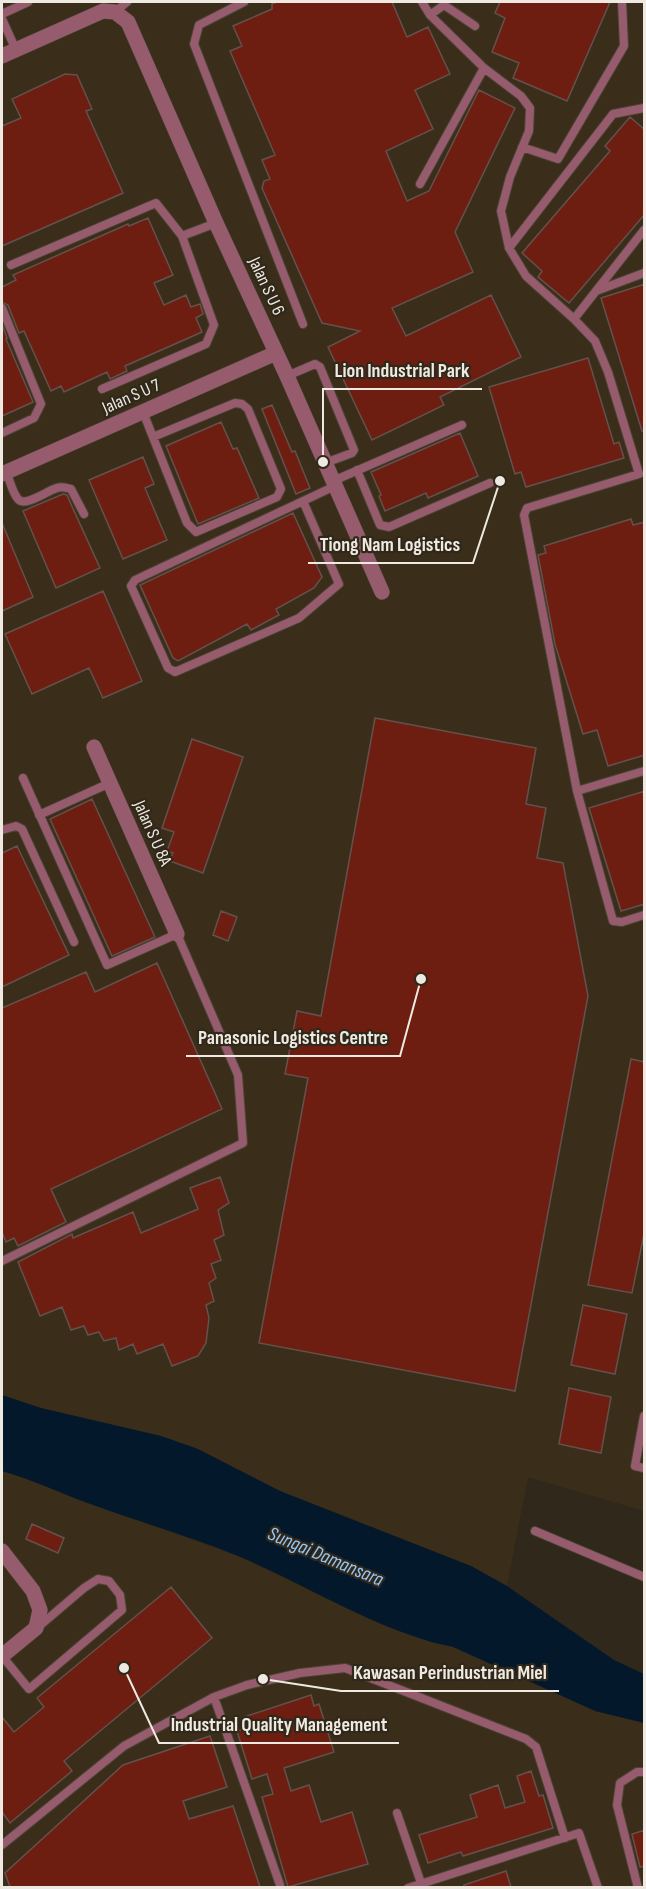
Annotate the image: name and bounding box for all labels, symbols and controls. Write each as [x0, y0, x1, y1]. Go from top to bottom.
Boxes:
street label: Jalan S U 6 [244, 253, 289, 319]
callout: Lion Industrial Park [323, 351, 482, 389]
text: Lion Industrial Park [335, 359, 470, 383]
street label: Jalan S U 7 [98, 374, 164, 419]
callout: Tiong Nam Logistics [308, 525, 473, 563]
text: Tiong Nam Logistics [320, 533, 461, 557]
street label: Jalan S U 8A [128, 796, 176, 869]
callout: Panasonic Logistics Centre [186, 1018, 400, 1056]
text: Panasonic Logistics Centre [198, 1026, 388, 1050]
water label: Sungai Damansara [264, 1522, 387, 1592]
callout: Kawasan Perindustrian Miel [341, 1653, 559, 1691]
text: Kawasan Perindustrian Miel [353, 1661, 547, 1685]
callout: Industrial Quality Management [159, 1705, 399, 1743]
text: Industrial Quality Management [171, 1713, 388, 1737]

